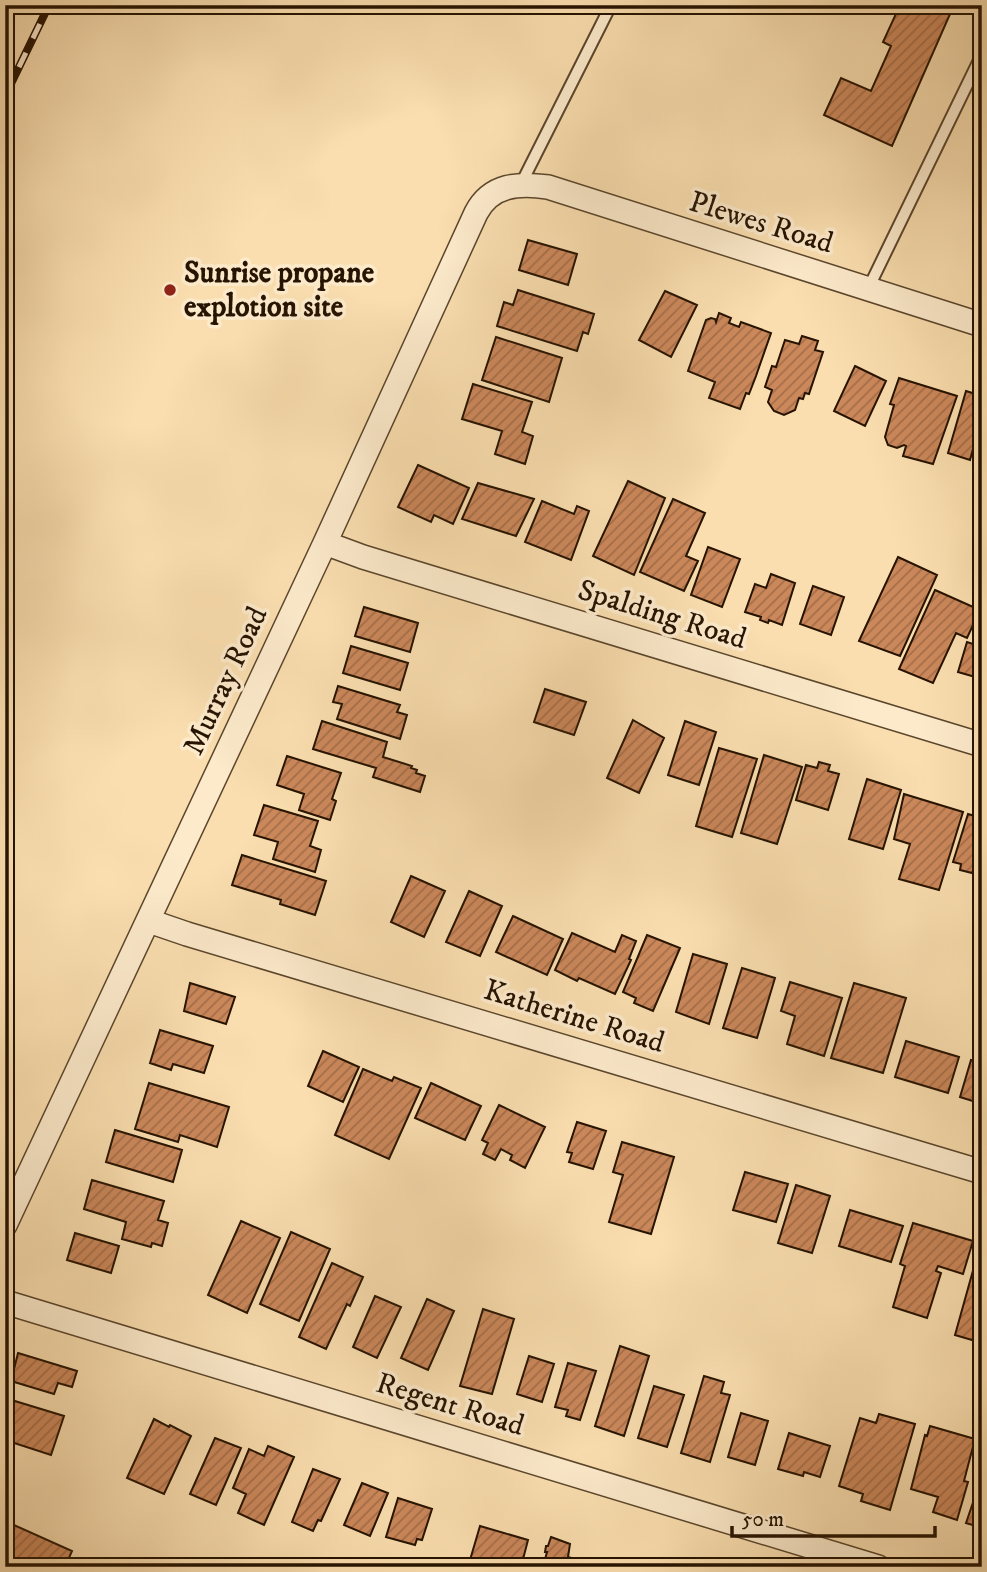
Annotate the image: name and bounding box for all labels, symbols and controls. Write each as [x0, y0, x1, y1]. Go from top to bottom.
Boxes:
street label: Plewes Road [684, 184, 838, 262]
place label: Sunrise propane explotion site [184, 255, 375, 326]
marker: Sunrise propane explotion site [162, 282, 178, 298]
street label: Spalding Road [573, 572, 751, 658]
street label: Murray Road [176, 601, 276, 761]
street label: Katherine Road [479, 972, 669, 1062]
street label: Regent Road [371, 1365, 529, 1445]
scale bar [732, 1495, 934, 1539]
text: 50 m [742, 1507, 784, 1533]

